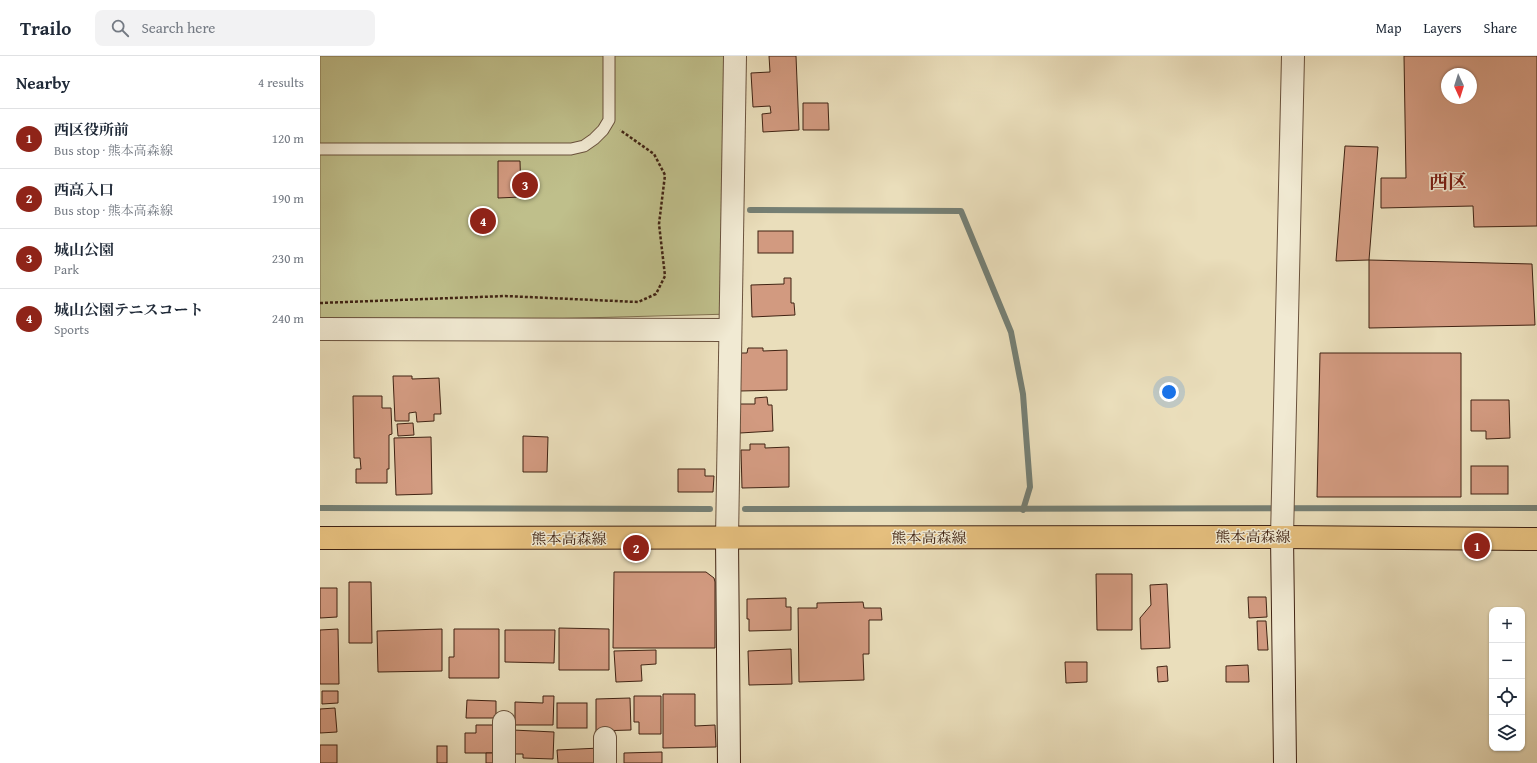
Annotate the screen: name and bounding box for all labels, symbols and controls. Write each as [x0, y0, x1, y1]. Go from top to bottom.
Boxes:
search box [95, 10, 375, 46]
text: Trailo [20, 14, 71, 42]
icon: search [109, 17, 131, 39]
text: Search here [141, 17, 215, 38]
text: Map [1376, 18, 1402, 38]
text: Layers [1424, 18, 1462, 38]
text: Share [1484, 18, 1517, 38]
north arrow [1441, 68, 1477, 104]
text: Nearby [16, 70, 70, 95]
text: 4 results [258, 73, 304, 92]
text: 西区役所前 [54, 119, 129, 140]
text: 1 [26, 129, 32, 148]
text: 120 m [272, 129, 304, 148]
text: Bus stop · 熊本高森線 [54, 141, 173, 160]
district label: 西区 [1429, 167, 1467, 195]
pin: 3 [512, 170, 538, 200]
text: 西高入口 [54, 179, 114, 200]
text: 2 [26, 189, 32, 208]
text: 190 m [272, 189, 304, 208]
text: Bus stop · 熊本高森線 [54, 201, 173, 220]
pin: 4 [470, 206, 496, 236]
text: 城山公園 [54, 239, 114, 260]
text: 3 [26, 249, 32, 268]
text: 230 m [272, 249, 304, 268]
text: Park [54, 260, 79, 279]
text: 城山公園テニスコート [54, 299, 203, 320]
text: 4 [26, 309, 32, 328]
text: 240 m [272, 309, 304, 328]
text: Sports [54, 320, 89, 339]
your location [1159, 382, 1179, 402]
street label: 熊本高森線 [1215, 526, 1291, 547]
street label: 熊本高森線 [891, 527, 967, 548]
street label: 熊本高森線 [531, 528, 607, 549]
pin: 1 [1464, 531, 1490, 561]
pin: 2 [623, 533, 649, 563]
map controls [1489, 607, 1525, 751]
button: + [1489, 607, 1525, 643]
button: − [1489, 643, 1525, 679]
button: locate [1489, 679, 1525, 715]
button: layers [1489, 715, 1525, 751]

